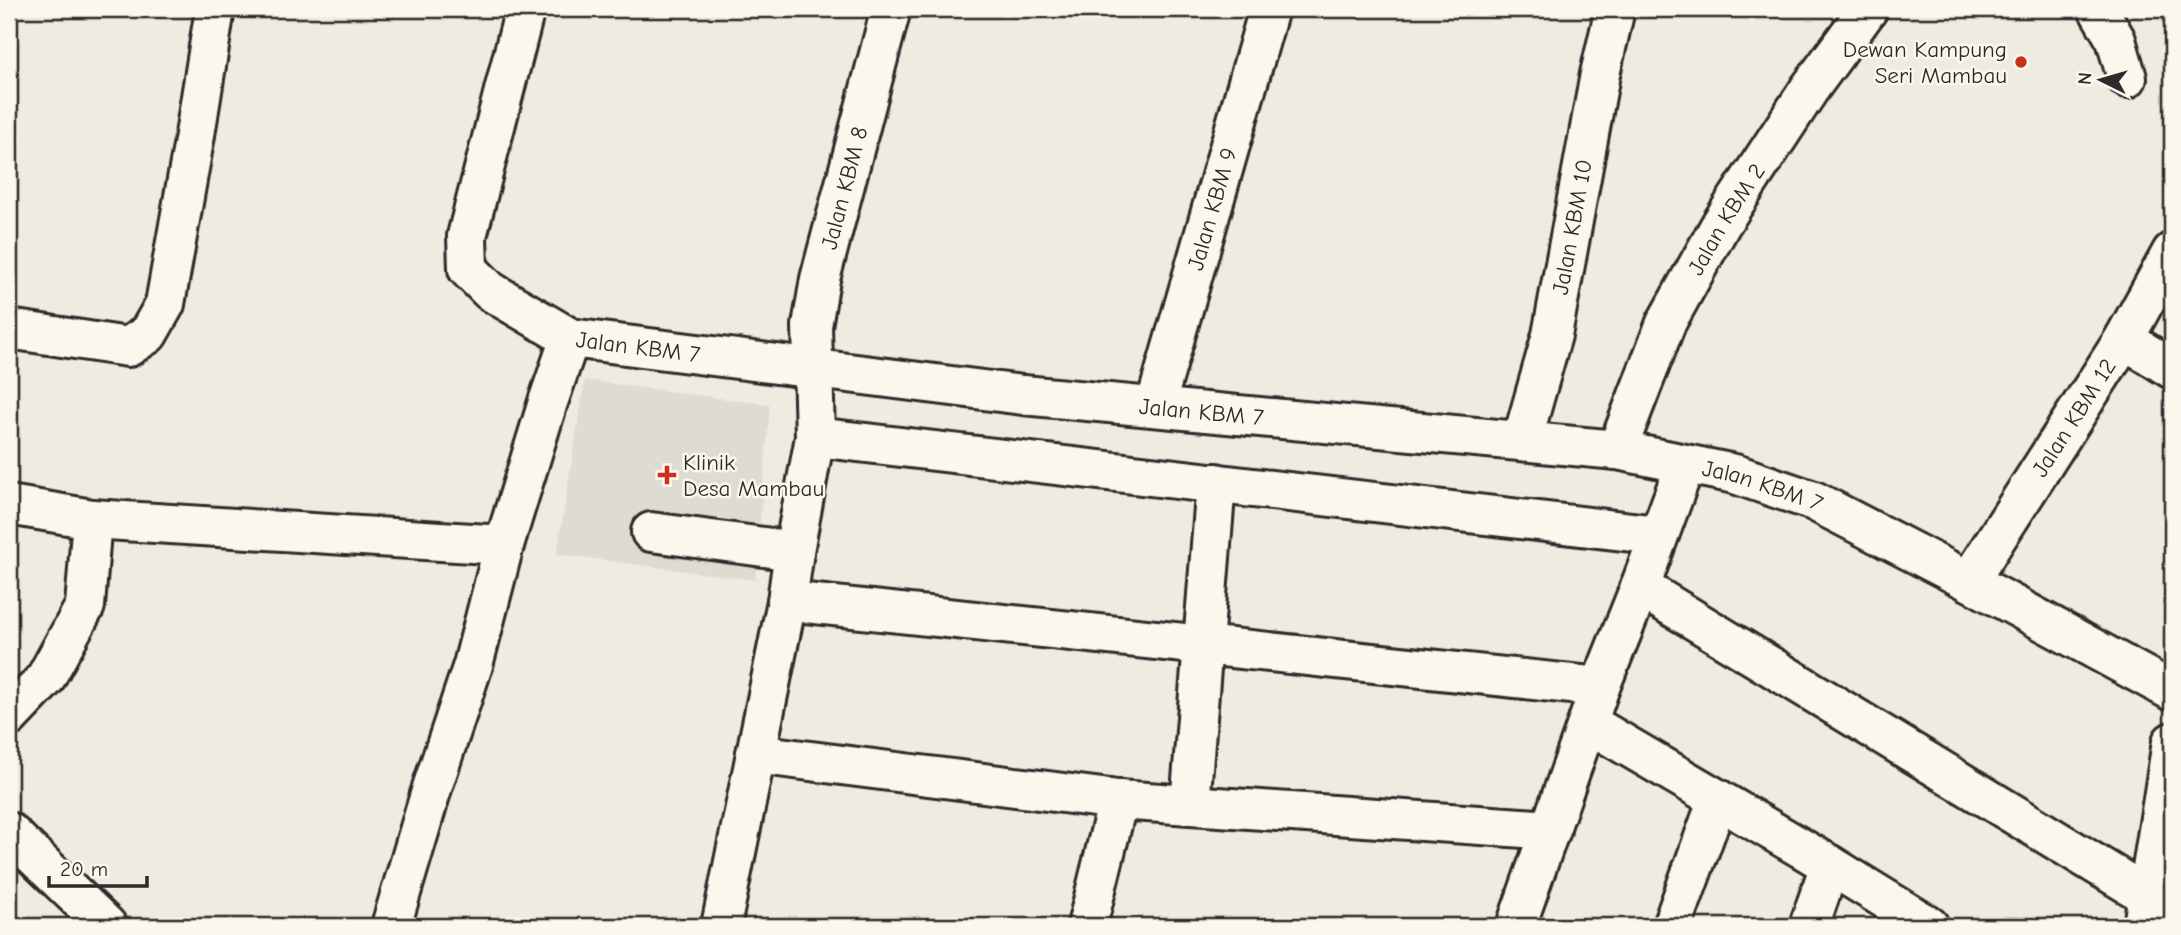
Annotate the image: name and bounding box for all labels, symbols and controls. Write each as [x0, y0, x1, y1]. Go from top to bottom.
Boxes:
place label: Dewan Kampung Seri Mambau [1843, 36, 2007, 89]
north arrow [2066, 46, 2136, 116]
marker: Dewan Kampung Seri Mambau [2013, 54, 2029, 70]
text: N [2074, 71, 2097, 86]
street label: Jalan KBM 8 [815, 124, 873, 252]
street label: Jalan KBM 9 [1181, 145, 1242, 273]
street label: Jalan KBM 10 [1546, 157, 1598, 297]
street label: Jalan KBM 2 [1682, 158, 1770, 280]
street label: Jalan KBM 7 [575, 325, 702, 368]
street label: Jalan KBM 12 [2026, 354, 2121, 482]
street label: Jalan KBM 7 [1138, 392, 1265, 431]
place label: Klinik Desa Mambau [683, 449, 824, 502]
street label: Jalan KBM 7 [1700, 454, 1828, 517]
marker: Klinik Desa Mambau [657, 465, 677, 485]
scale bar [49, 844, 147, 888]
text: 20 m [60, 857, 108, 881]

